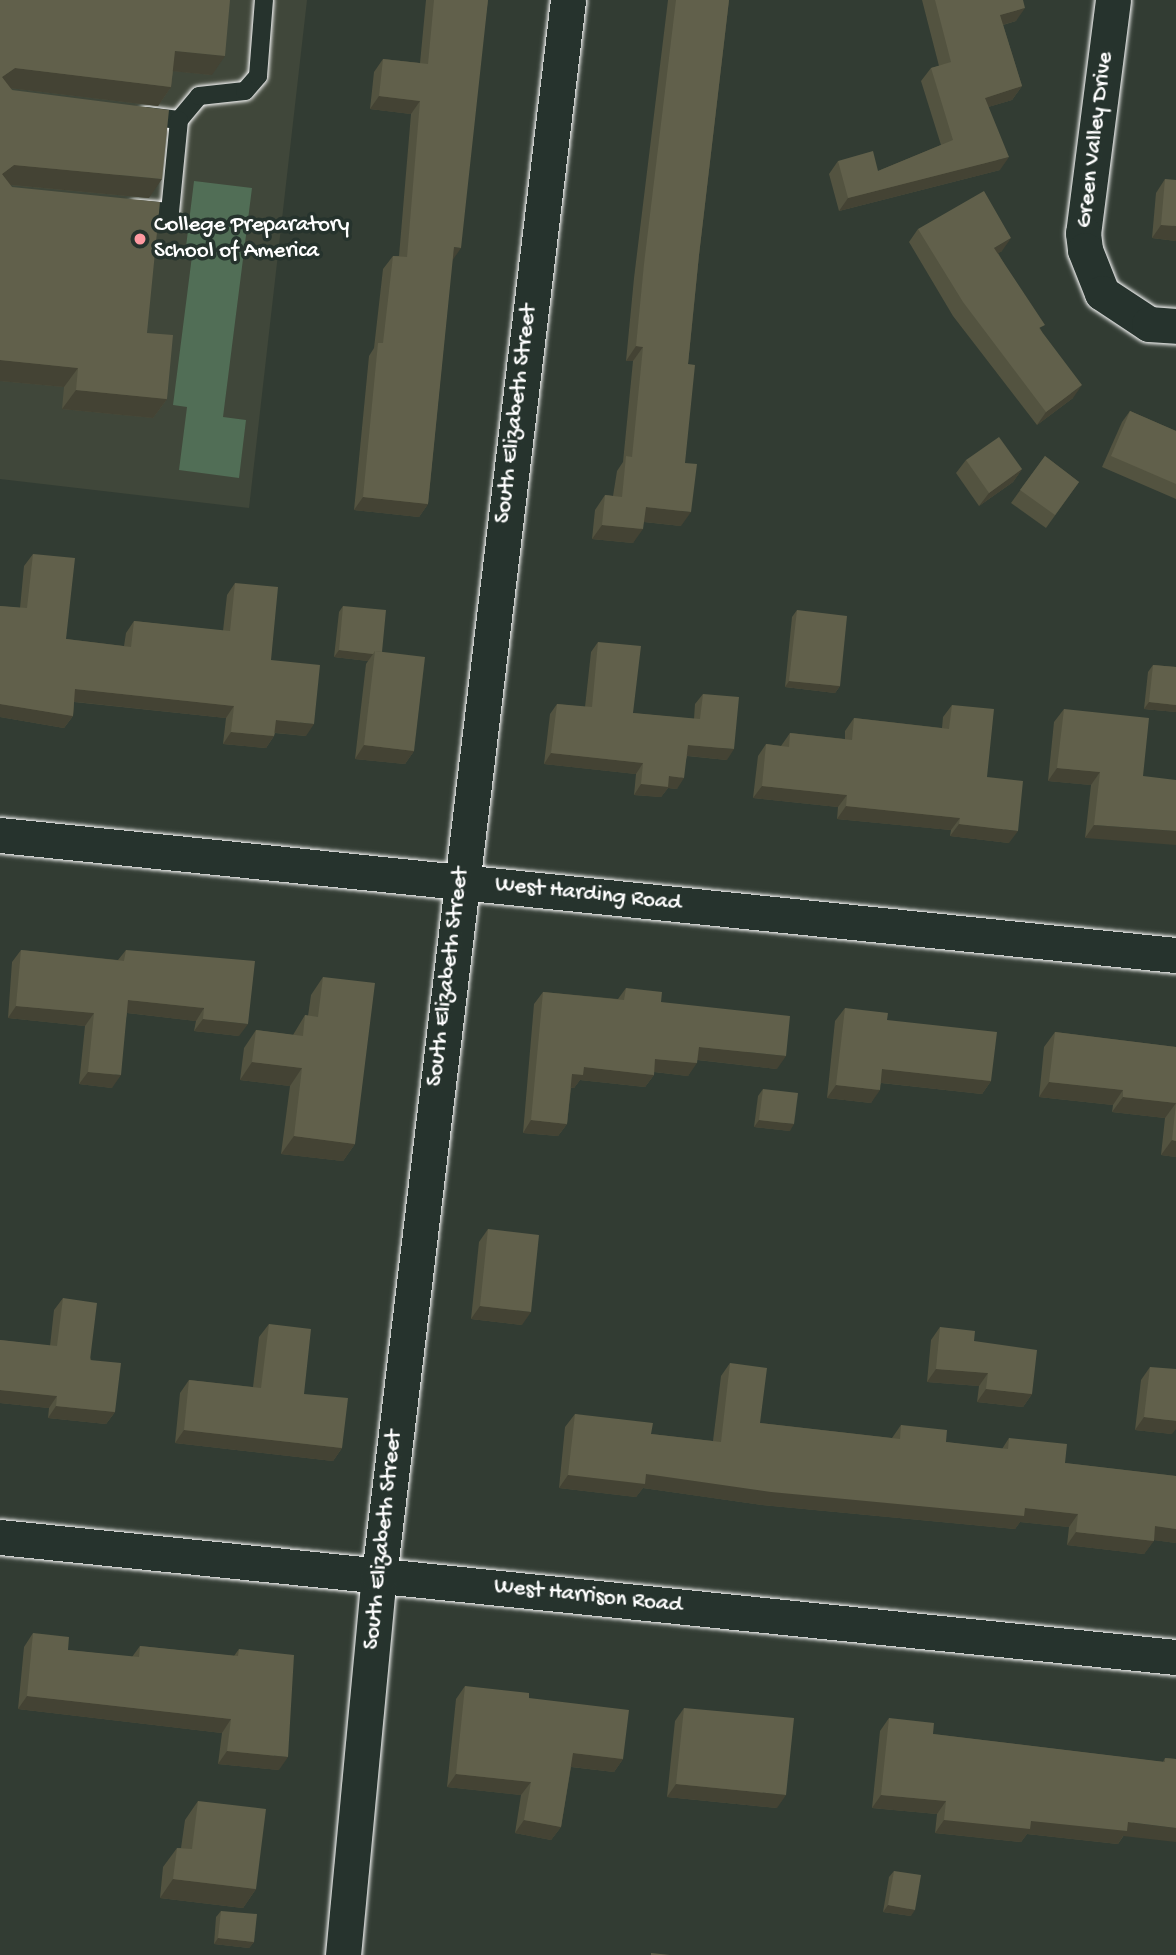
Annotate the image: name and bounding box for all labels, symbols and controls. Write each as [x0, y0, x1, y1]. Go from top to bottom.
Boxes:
street label: Green Valley Drive [1072, 50, 1120, 230]
place label: College Preparatory School of America [154, 212, 349, 266]
marker: College Preparatory School of America [132, 231, 148, 247]
street label: South Elizabeth Street [490, 303, 544, 525]
street label: South Elizabeth Street [422, 866, 476, 1088]
street label: West Harding Road [494, 872, 682, 918]
street label: South Elizabeth Street [359, 1429, 409, 1651]
street label: West Harrison Road [493, 1573, 683, 1621]

